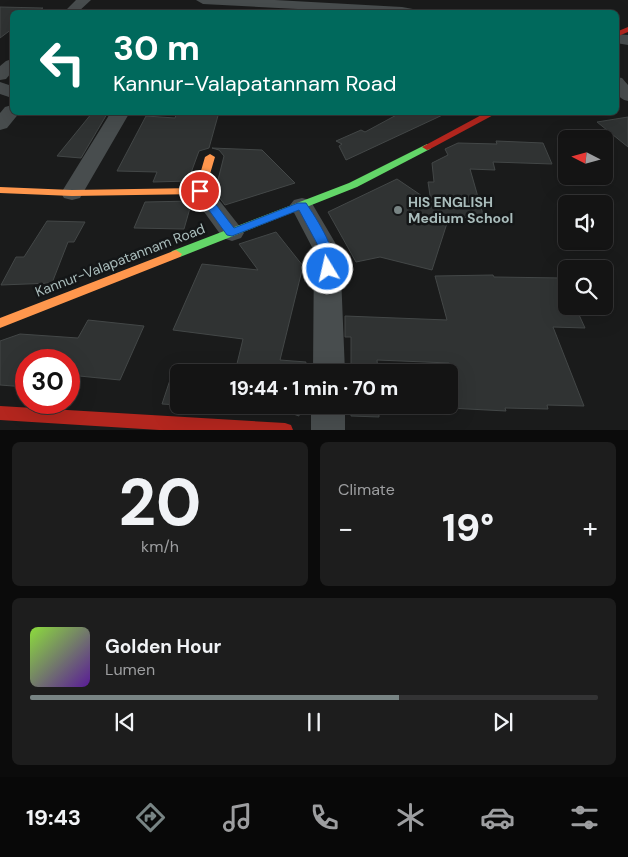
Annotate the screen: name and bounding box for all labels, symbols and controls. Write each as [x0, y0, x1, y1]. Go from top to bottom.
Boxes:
text: 30 m [113, 25, 200, 71]
icon: left [30, 30, 95, 95]
text: Kannur-Valapatannam Road [113, 69, 397, 98]
north arrow [558, 130, 612, 185]
map controls [558, 130, 613, 315]
pin [179, 170, 221, 212]
icon: arrive [186, 177, 214, 205]
place label: HIS ENGLISH Medium School [408, 193, 513, 227]
button: sound [558, 195, 613, 250]
marker: HIS ENGLISH Medium School [392, 204, 404, 216]
street label: Kannur-Valapatannam Road [33, 219, 207, 301]
position arrow [301, 242, 353, 294]
button: search [558, 260, 613, 315]
speed limit sign: 30 [15, 349, 80, 414]
text: 19:44 · 1 min · 70 m [230, 376, 398, 401]
text: 20 [119, 461, 202, 545]
text: Climate [338, 479, 395, 500]
text: 19° [442, 503, 494, 553]
text: − [338, 510, 353, 547]
text: + [583, 510, 598, 547]
text: km/h [141, 536, 179, 557]
text: Golden Hour [105, 634, 221, 659]
text: Lumen [105, 659, 155, 680]
icon: previous [111, 708, 139, 736]
icon: pause [300, 708, 328, 736]
icon: next [489, 708, 517, 736]
icon: directions [133, 800, 168, 835]
icon: music [220, 800, 255, 835]
icon: phone [307, 800, 342, 835]
icon: climate [393, 800, 428, 835]
icon: car [480, 800, 515, 835]
icon: filters [567, 800, 602, 835]
text: 19:43 [26, 803, 81, 832]

